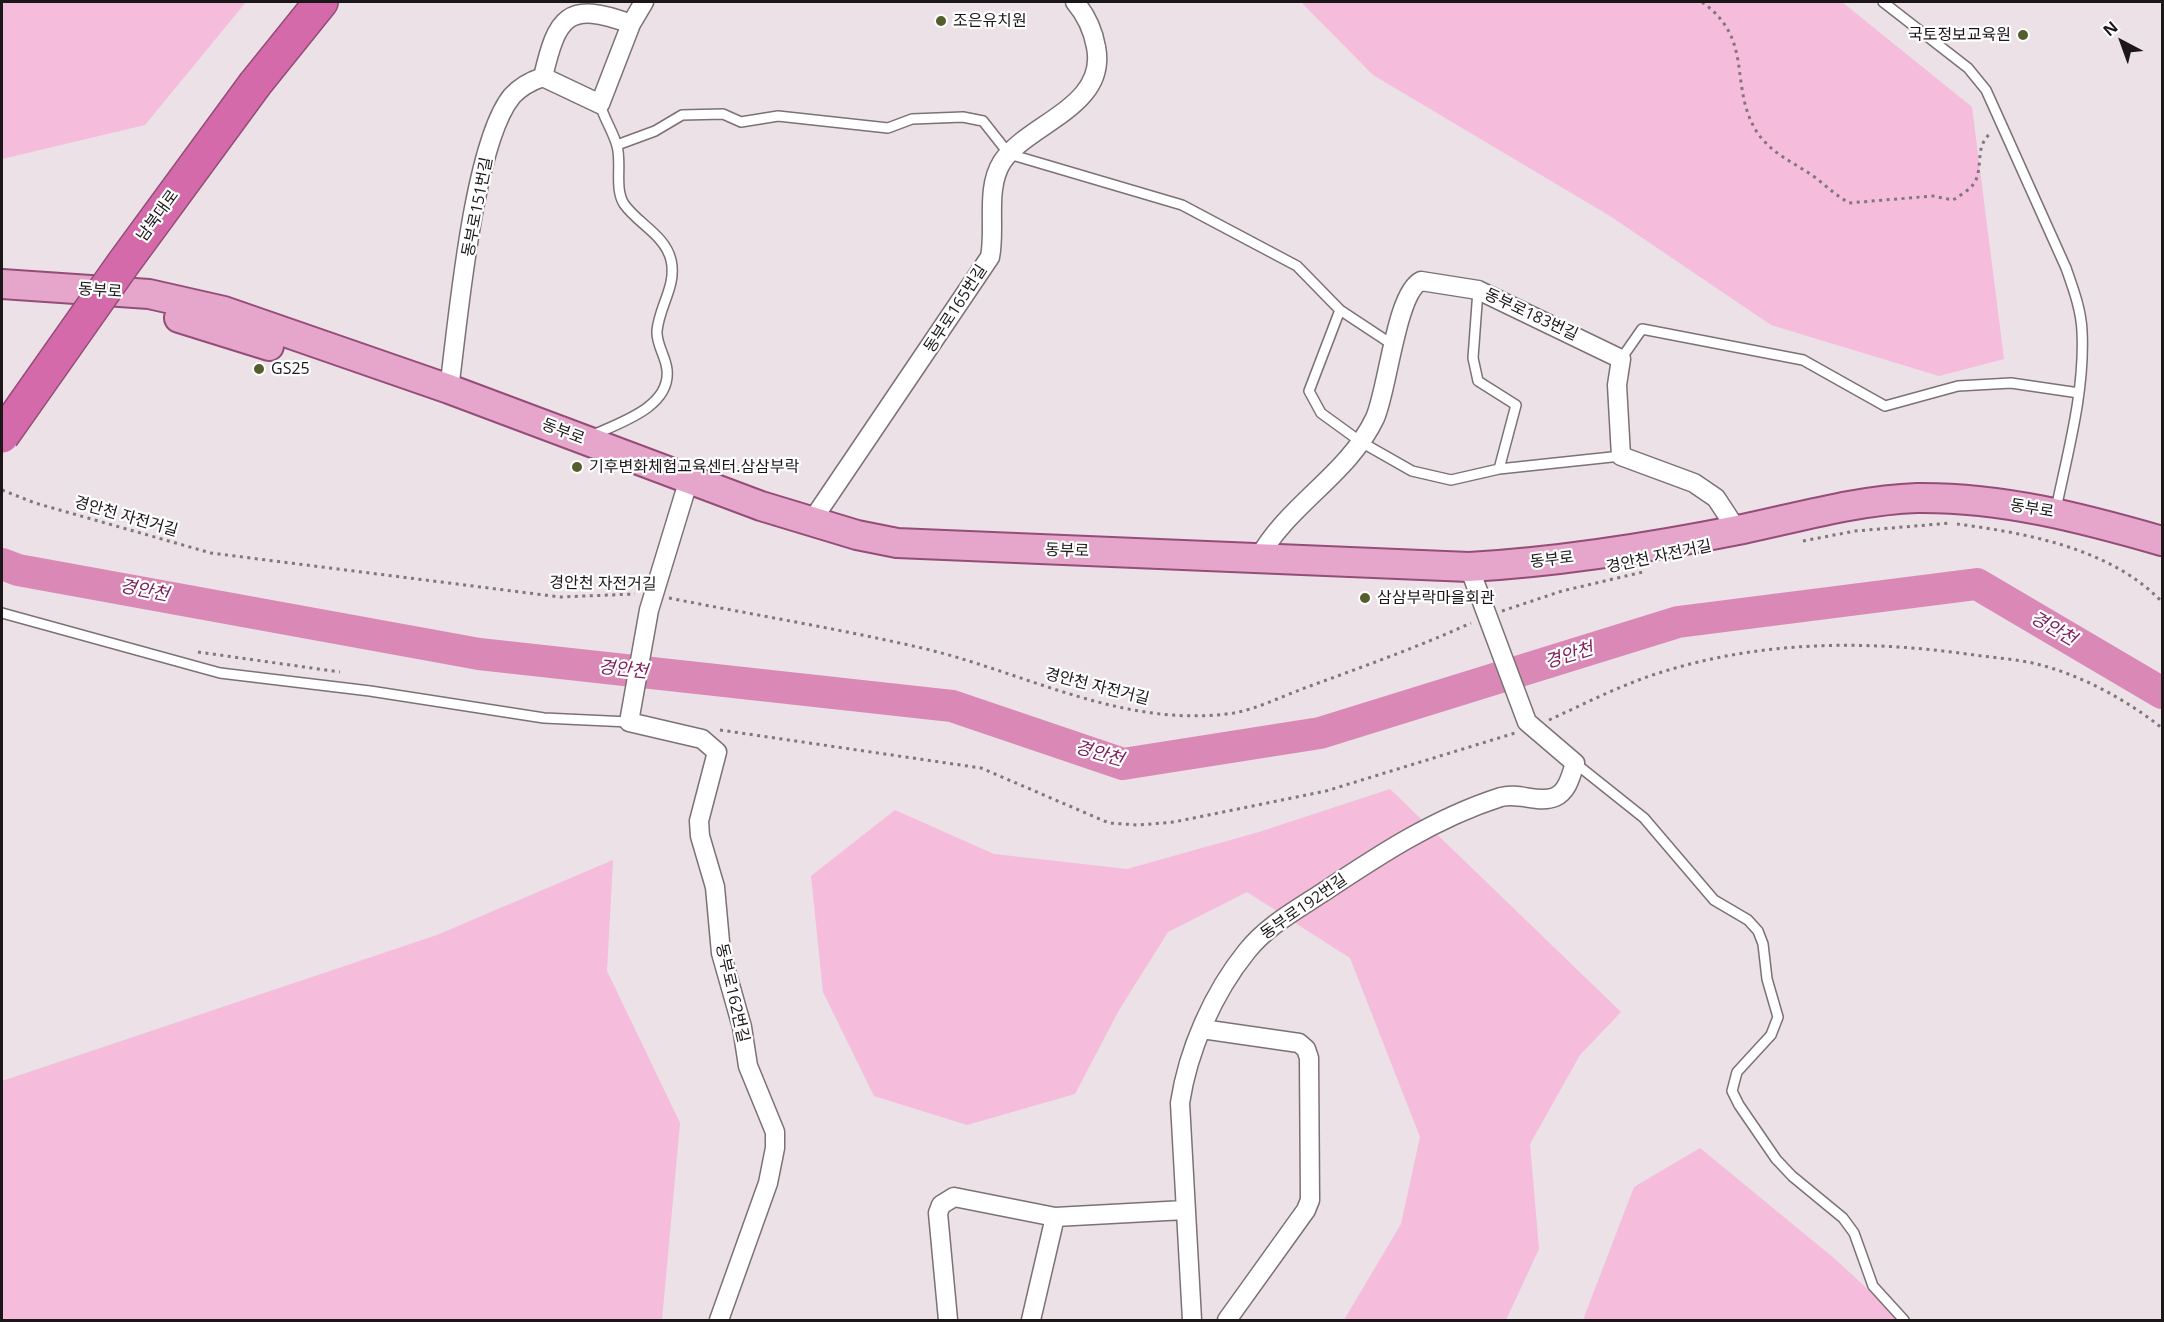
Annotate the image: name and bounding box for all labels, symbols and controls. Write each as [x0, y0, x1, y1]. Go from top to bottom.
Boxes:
place label: 조은유치원 [953, 11, 1027, 31]
north arrow [2092, 12, 2152, 72]
marker: 조은유치원 [934, 14, 948, 28]
text: N [2098, 16, 2122, 41]
place label: 국토정보교육원 [1908, 25, 2011, 45]
marker: 국토정보교육원 [2016, 28, 2030, 42]
street label: 동부로151번길 [459, 156, 497, 258]
street label: 남북대로 [133, 187, 183, 245]
street label: 동부로165번길 [920, 261, 992, 357]
street label: 동부로 [77, 280, 123, 302]
street label: 동부로183번길 [1481, 285, 1581, 345]
place label: GS25 [271, 359, 310, 379]
marker: GS25 [252, 362, 266, 376]
street label: 동부로 [539, 415, 587, 449]
place label: 기후변화체험교육센터.삼삼부락 [589, 457, 799, 477]
marker: 기후변화체험교육센터.삼삼부락 [570, 460, 584, 474]
street label: 경안천 자전거길 [72, 493, 180, 541]
street label: 동부로 [2009, 496, 2055, 522]
street label: 경안천 자전거길 [1605, 536, 1713, 578]
street label: 동부로 [1045, 541, 1089, 561]
street label: 동부로 [1529, 548, 1575, 572]
street label: 경안천 자전거길 [549, 573, 657, 595]
water label: 경안천 [118, 576, 170, 606]
place label: 삼삼부락마을회관 [1377, 588, 1495, 608]
marker: 삼삼부락마을회관 [1358, 591, 1372, 605]
water label: 경안천 [2026, 607, 2080, 651]
water label: 경안천 [1542, 638, 1596, 674]
water label: 경안천 [597, 657, 649, 683]
street label: 경안천 자전거길 [1043, 665, 1151, 709]
water label: 경안천 [1072, 737, 1126, 771]
street label: 동부로192번길 [1257, 870, 1351, 944]
street label: 동부로162번길 [711, 942, 753, 1044]

